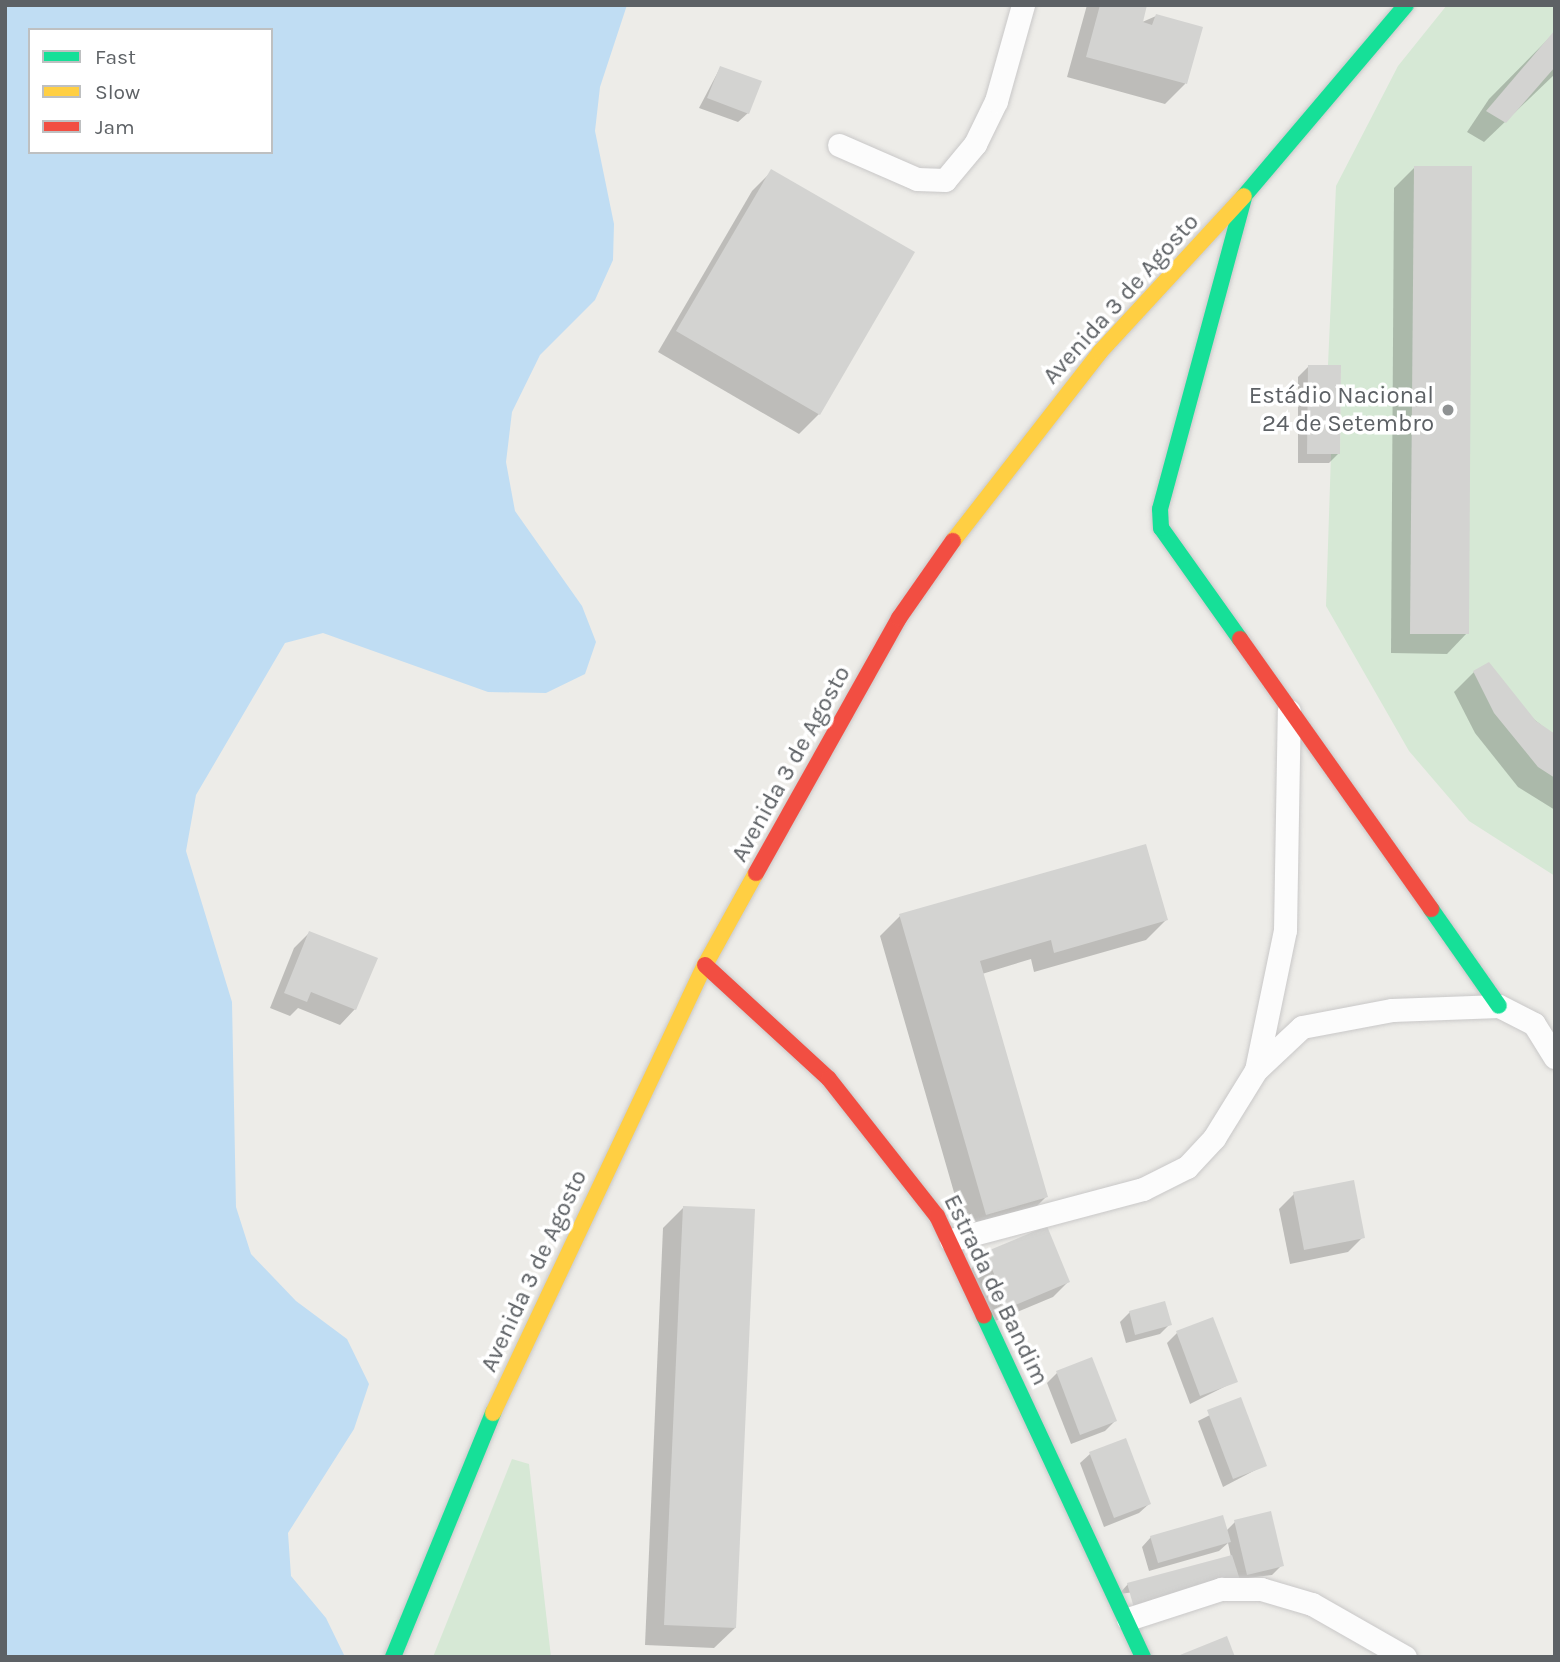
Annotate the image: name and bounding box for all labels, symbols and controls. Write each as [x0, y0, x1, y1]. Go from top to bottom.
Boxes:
legend [28, 28, 273, 154]
text: Fast [95, 45, 136, 69]
text: Slow [95, 80, 140, 104]
text: Jam [95, 115, 135, 139]
street label: Avenida 3 de Agosto [1037, 208, 1205, 390]
place label: Estádio Nacional 24 de Setembro [1249, 382, 1434, 438]
marker: Estádio Nacional 24 de Setembro [1440, 402, 1456, 418]
street label: Avenida 3 de Agosto [725, 661, 857, 867]
street label: Avenida 3 de Agosto [475, 1165, 593, 1377]
street label: Estrada de Bandim [937, 1190, 1055, 1390]

